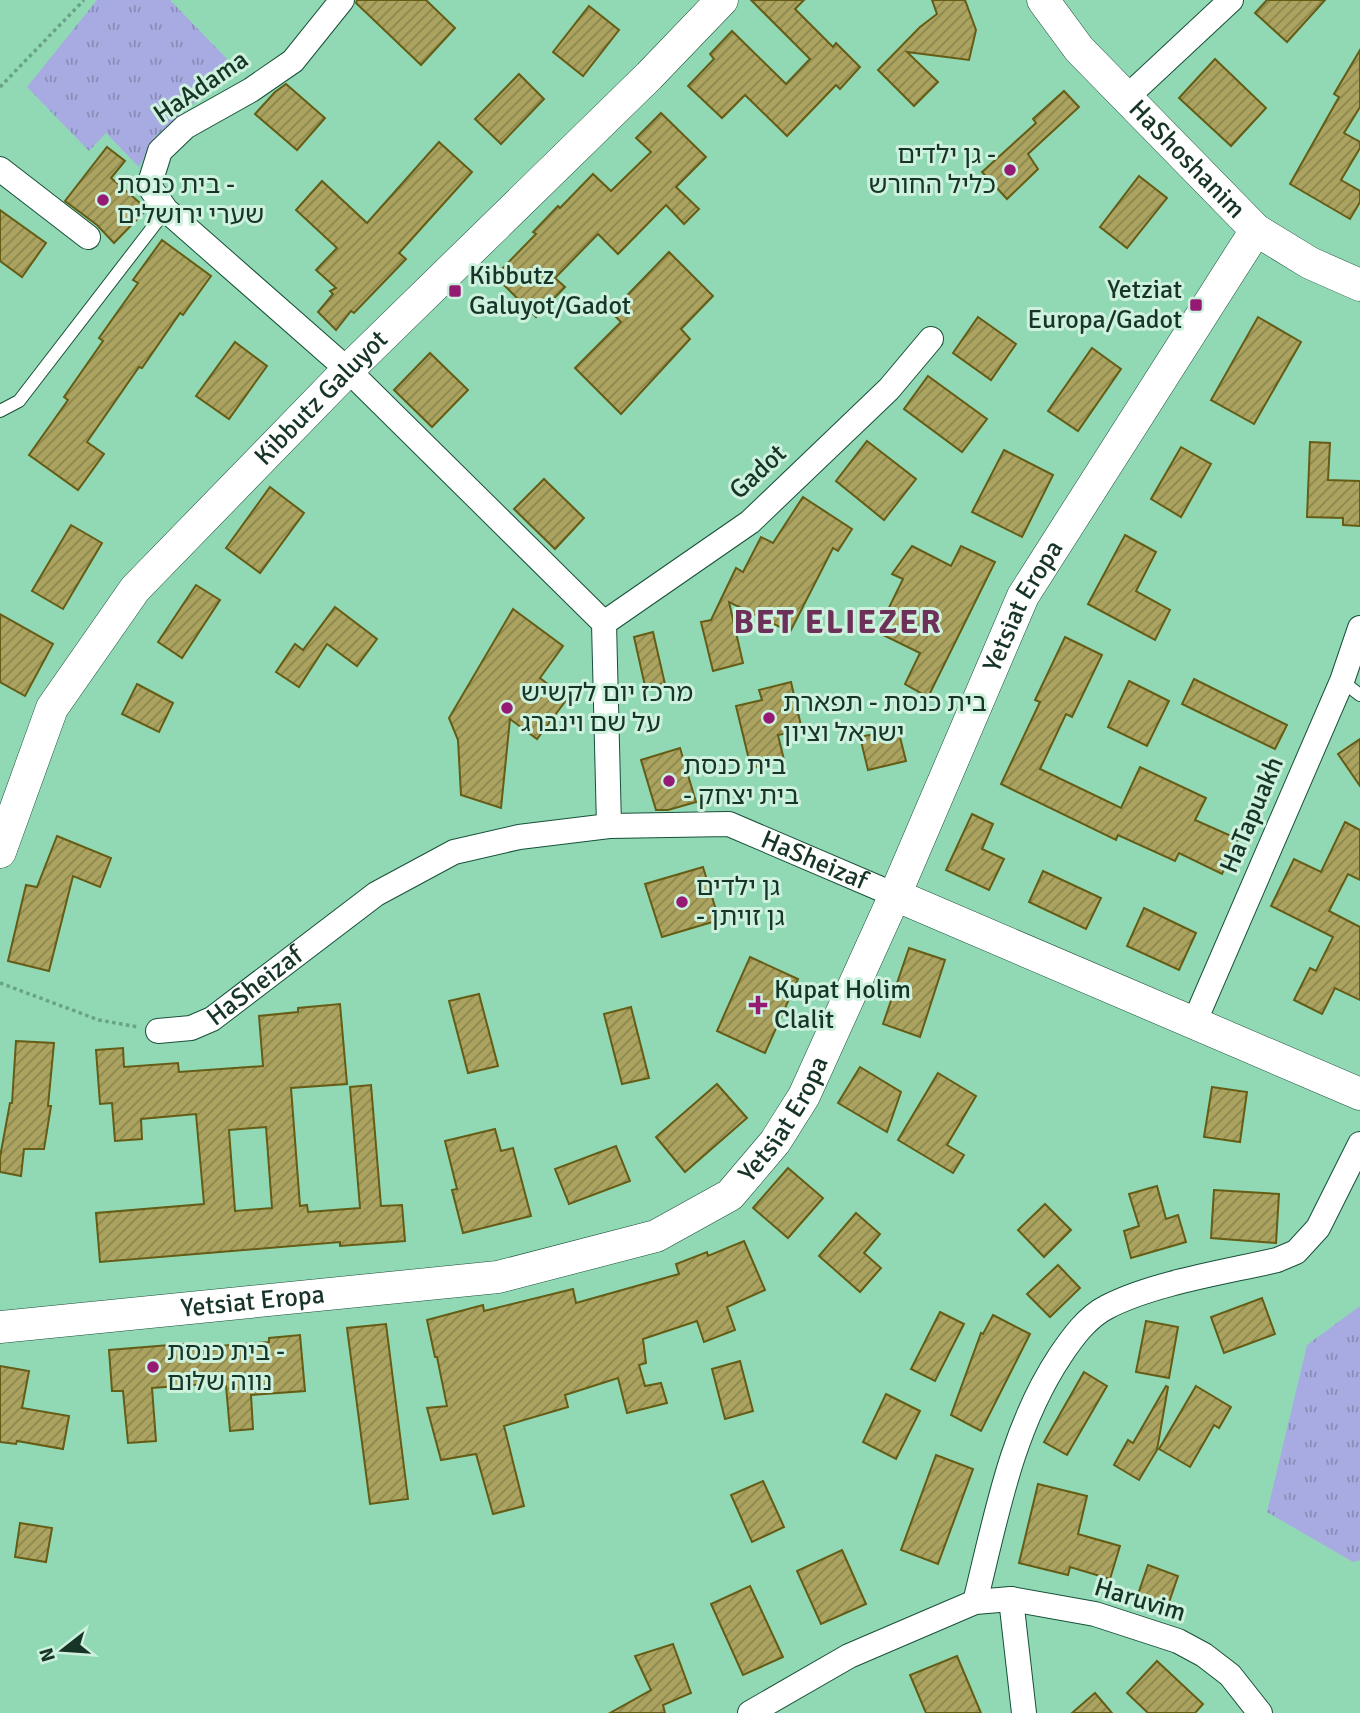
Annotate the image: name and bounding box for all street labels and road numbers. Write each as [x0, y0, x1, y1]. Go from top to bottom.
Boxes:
street label: HaAdama [148, 44, 254, 130]
street label: HaShoshanim [1122, 93, 1252, 225]
street label: Kibbutz Galuyot [248, 324, 395, 472]
street label: Gadot [723, 438, 793, 506]
street label: Yetsiat Eropa [976, 534, 1070, 677]
street label: HaTapuakh [1213, 752, 1291, 878]
street label: HaSheizaf [756, 824, 874, 898]
street label: HaSheizaf [200, 939, 311, 1033]
street label: Yetsiat Eropa [732, 1051, 836, 1189]
street label: Yetsiat Eropa [179, 1279, 326, 1325]
street label: Haruvim [1090, 1571, 1190, 1629]

